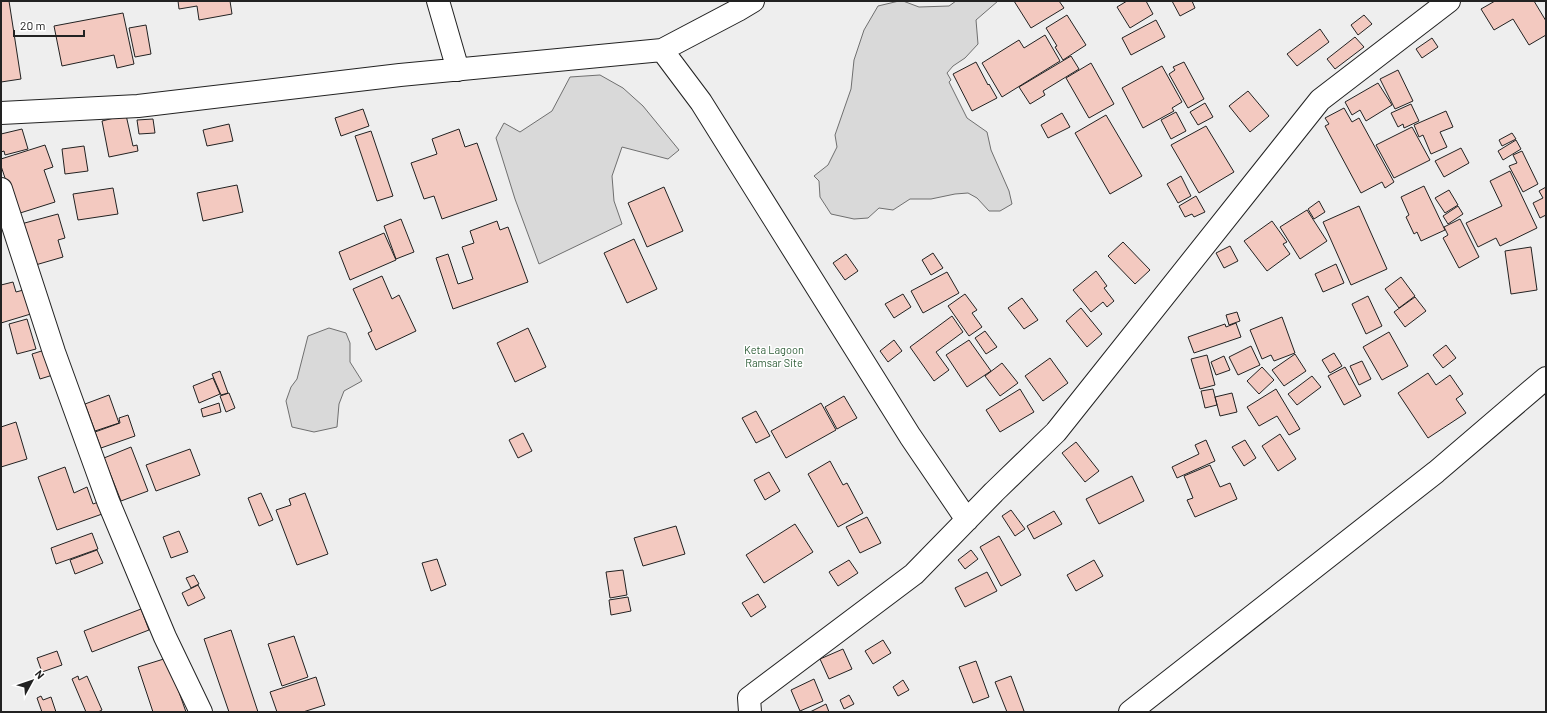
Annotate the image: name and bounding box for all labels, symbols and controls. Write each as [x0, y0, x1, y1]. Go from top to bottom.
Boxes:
scale bar [14, 12, 84, 38]
text: 20 m [20, 18, 46, 32]
park label: Keta Lagoon Ramsar Site [744, 343, 804, 369]
north arrow [12, 661, 52, 701]
text: N [33, 667, 47, 681]

